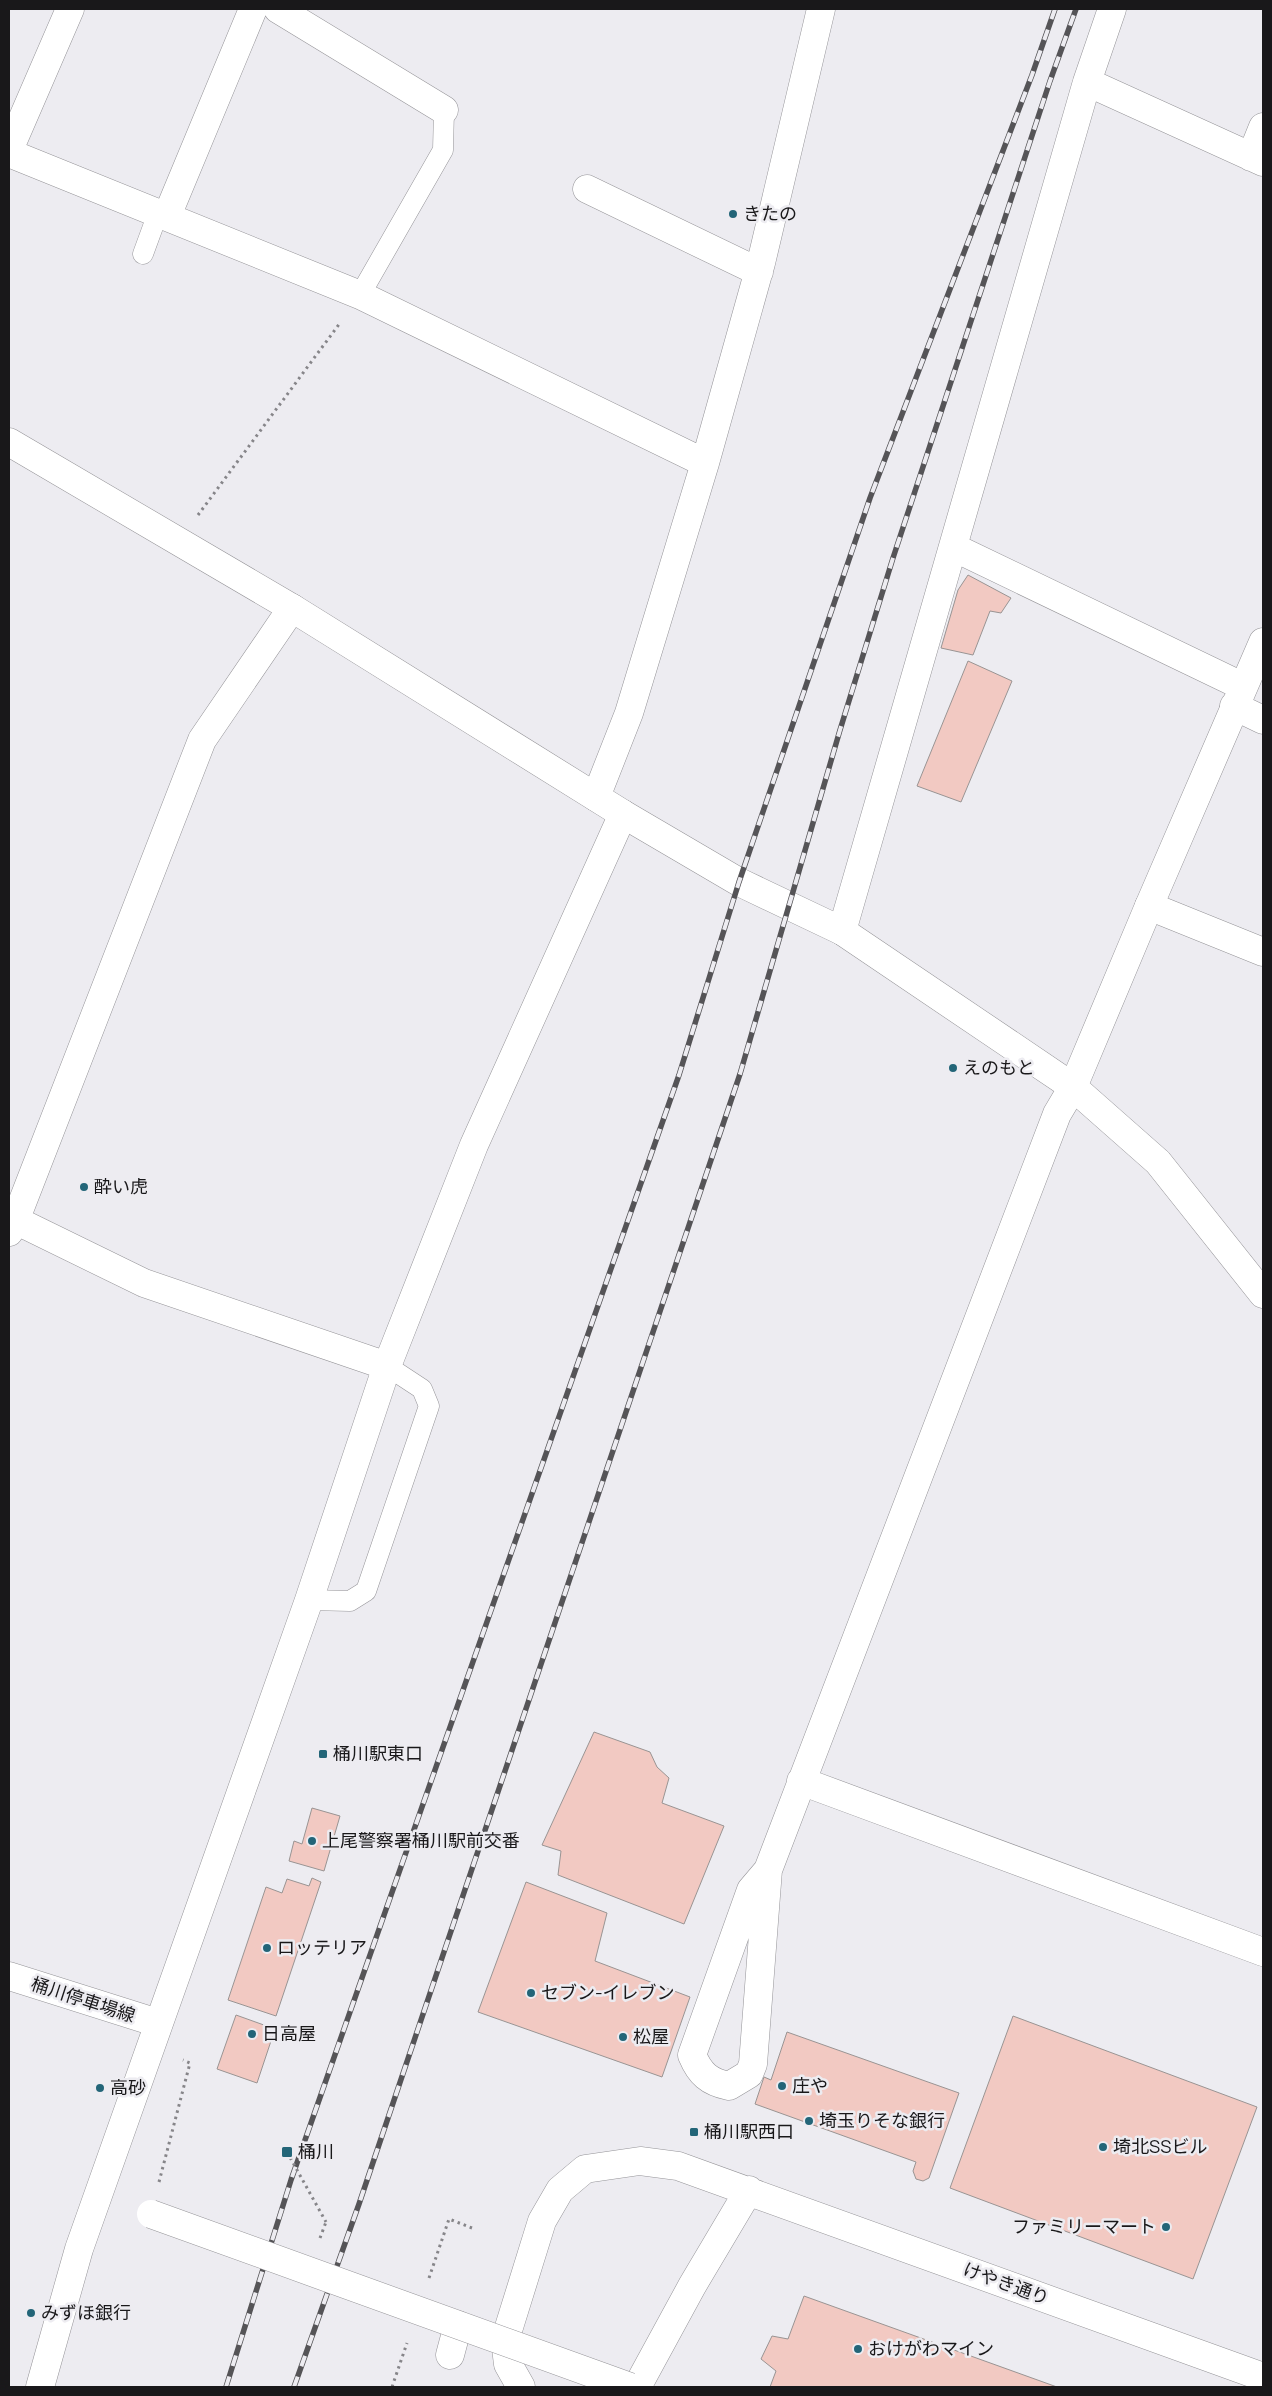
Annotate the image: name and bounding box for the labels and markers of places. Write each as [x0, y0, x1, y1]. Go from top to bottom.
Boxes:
place label: きたの [743, 201, 797, 225]
marker: きたの [727, 208, 739, 220]
place label: えのもと [963, 1055, 1035, 1079]
marker: えのもと [947, 1062, 959, 1074]
place label: 酔い虎 [94, 1174, 148, 1198]
marker: 酔い虎 [78, 1181, 90, 1193]
place label: 桶川駅東口 [333, 1741, 423, 1765]
marker: 桶川駅東口 [317, 1748, 329, 1760]
place label: 上尾警察署桶川駅前交番 [322, 1828, 520, 1852]
marker: 上尾警察署桶川駅前交番 [306, 1835, 318, 1847]
place label: ロッテリア [277, 1935, 367, 1959]
marker: ロッテリア [261, 1942, 273, 1954]
place label: セブン-イレブン [541, 1980, 675, 2004]
marker: セブン-イレブン [525, 1987, 537, 1999]
place label: 日高屋 [262, 2021, 316, 2045]
place label: 松屋 [633, 2024, 669, 2048]
marker: 日高屋 [246, 2028, 258, 2040]
marker: 松屋 [617, 2031, 629, 2043]
place label: 庄や [792, 2073, 828, 2097]
place label: 高砂 [110, 2075, 146, 2099]
marker: 庄や [776, 2080, 788, 2092]
marker: 高砂 [94, 2082, 106, 2094]
place label: 埼玉りそな銀行 [819, 2108, 945, 2132]
marker: 埼玉りそな銀行 [803, 2115, 815, 2127]
place label: 桶川駅西口 [704, 2119, 794, 2143]
marker: 桶川駅西口 [688, 2126, 700, 2138]
place label: 埼北SSビル [1113, 2134, 1207, 2158]
place label: 桶川 [298, 2139, 334, 2163]
marker: 埼北SSビル [1097, 2141, 1109, 2153]
marker: 桶川 [280, 2145, 294, 2159]
place label: ファミリーマート [1012, 2214, 1156, 2238]
marker: ファミリーマート [1160, 2221, 1172, 2233]
place label: みずほ銀行 [41, 2300, 131, 2324]
marker: みずほ銀行 [25, 2307, 37, 2319]
place label: おけがわマイン [868, 2336, 994, 2360]
marker: おけがわマイン [852, 2343, 864, 2355]

